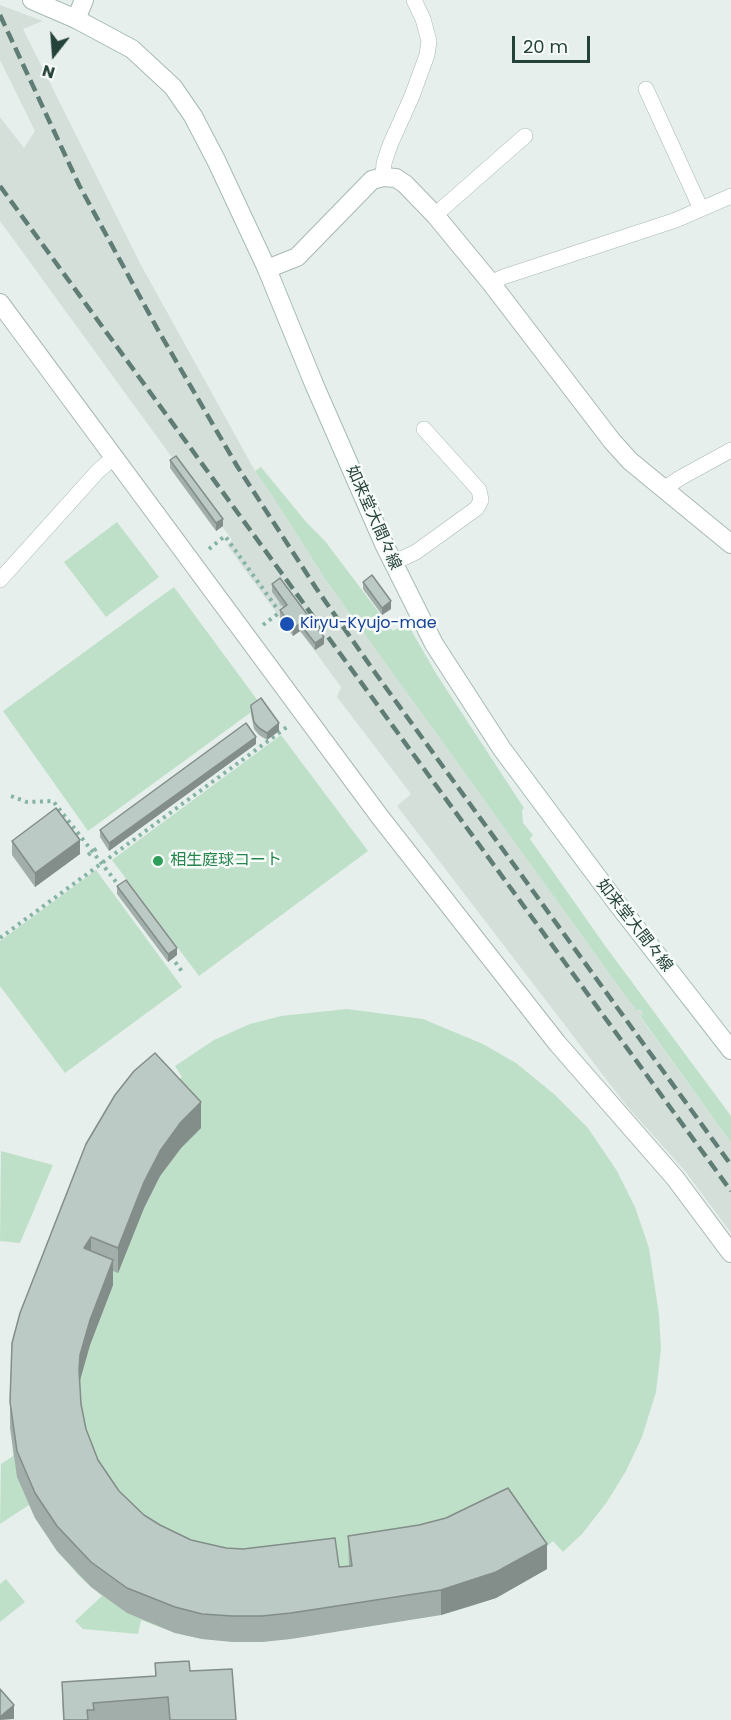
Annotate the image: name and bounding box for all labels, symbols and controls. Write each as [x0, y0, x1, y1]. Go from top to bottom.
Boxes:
north arrow [24, 24, 84, 84]
scale bar [515, 24, 593, 62]
text: 20 m [523, 34, 568, 59]
text: N [39, 59, 58, 84]
street label: 如来堂大間々線 [341, 463, 405, 573]
place label: Kiryu-Kyujo-mae [300, 614, 437, 634]
marker: Kiryu-Kyujo-mae [278, 615, 296, 633]
place label: 相生庭球コート [170, 851, 282, 871]
marker: 相生庭球コート [151, 854, 165, 868]
street label: 如来堂大間々線 [592, 876, 676, 976]

